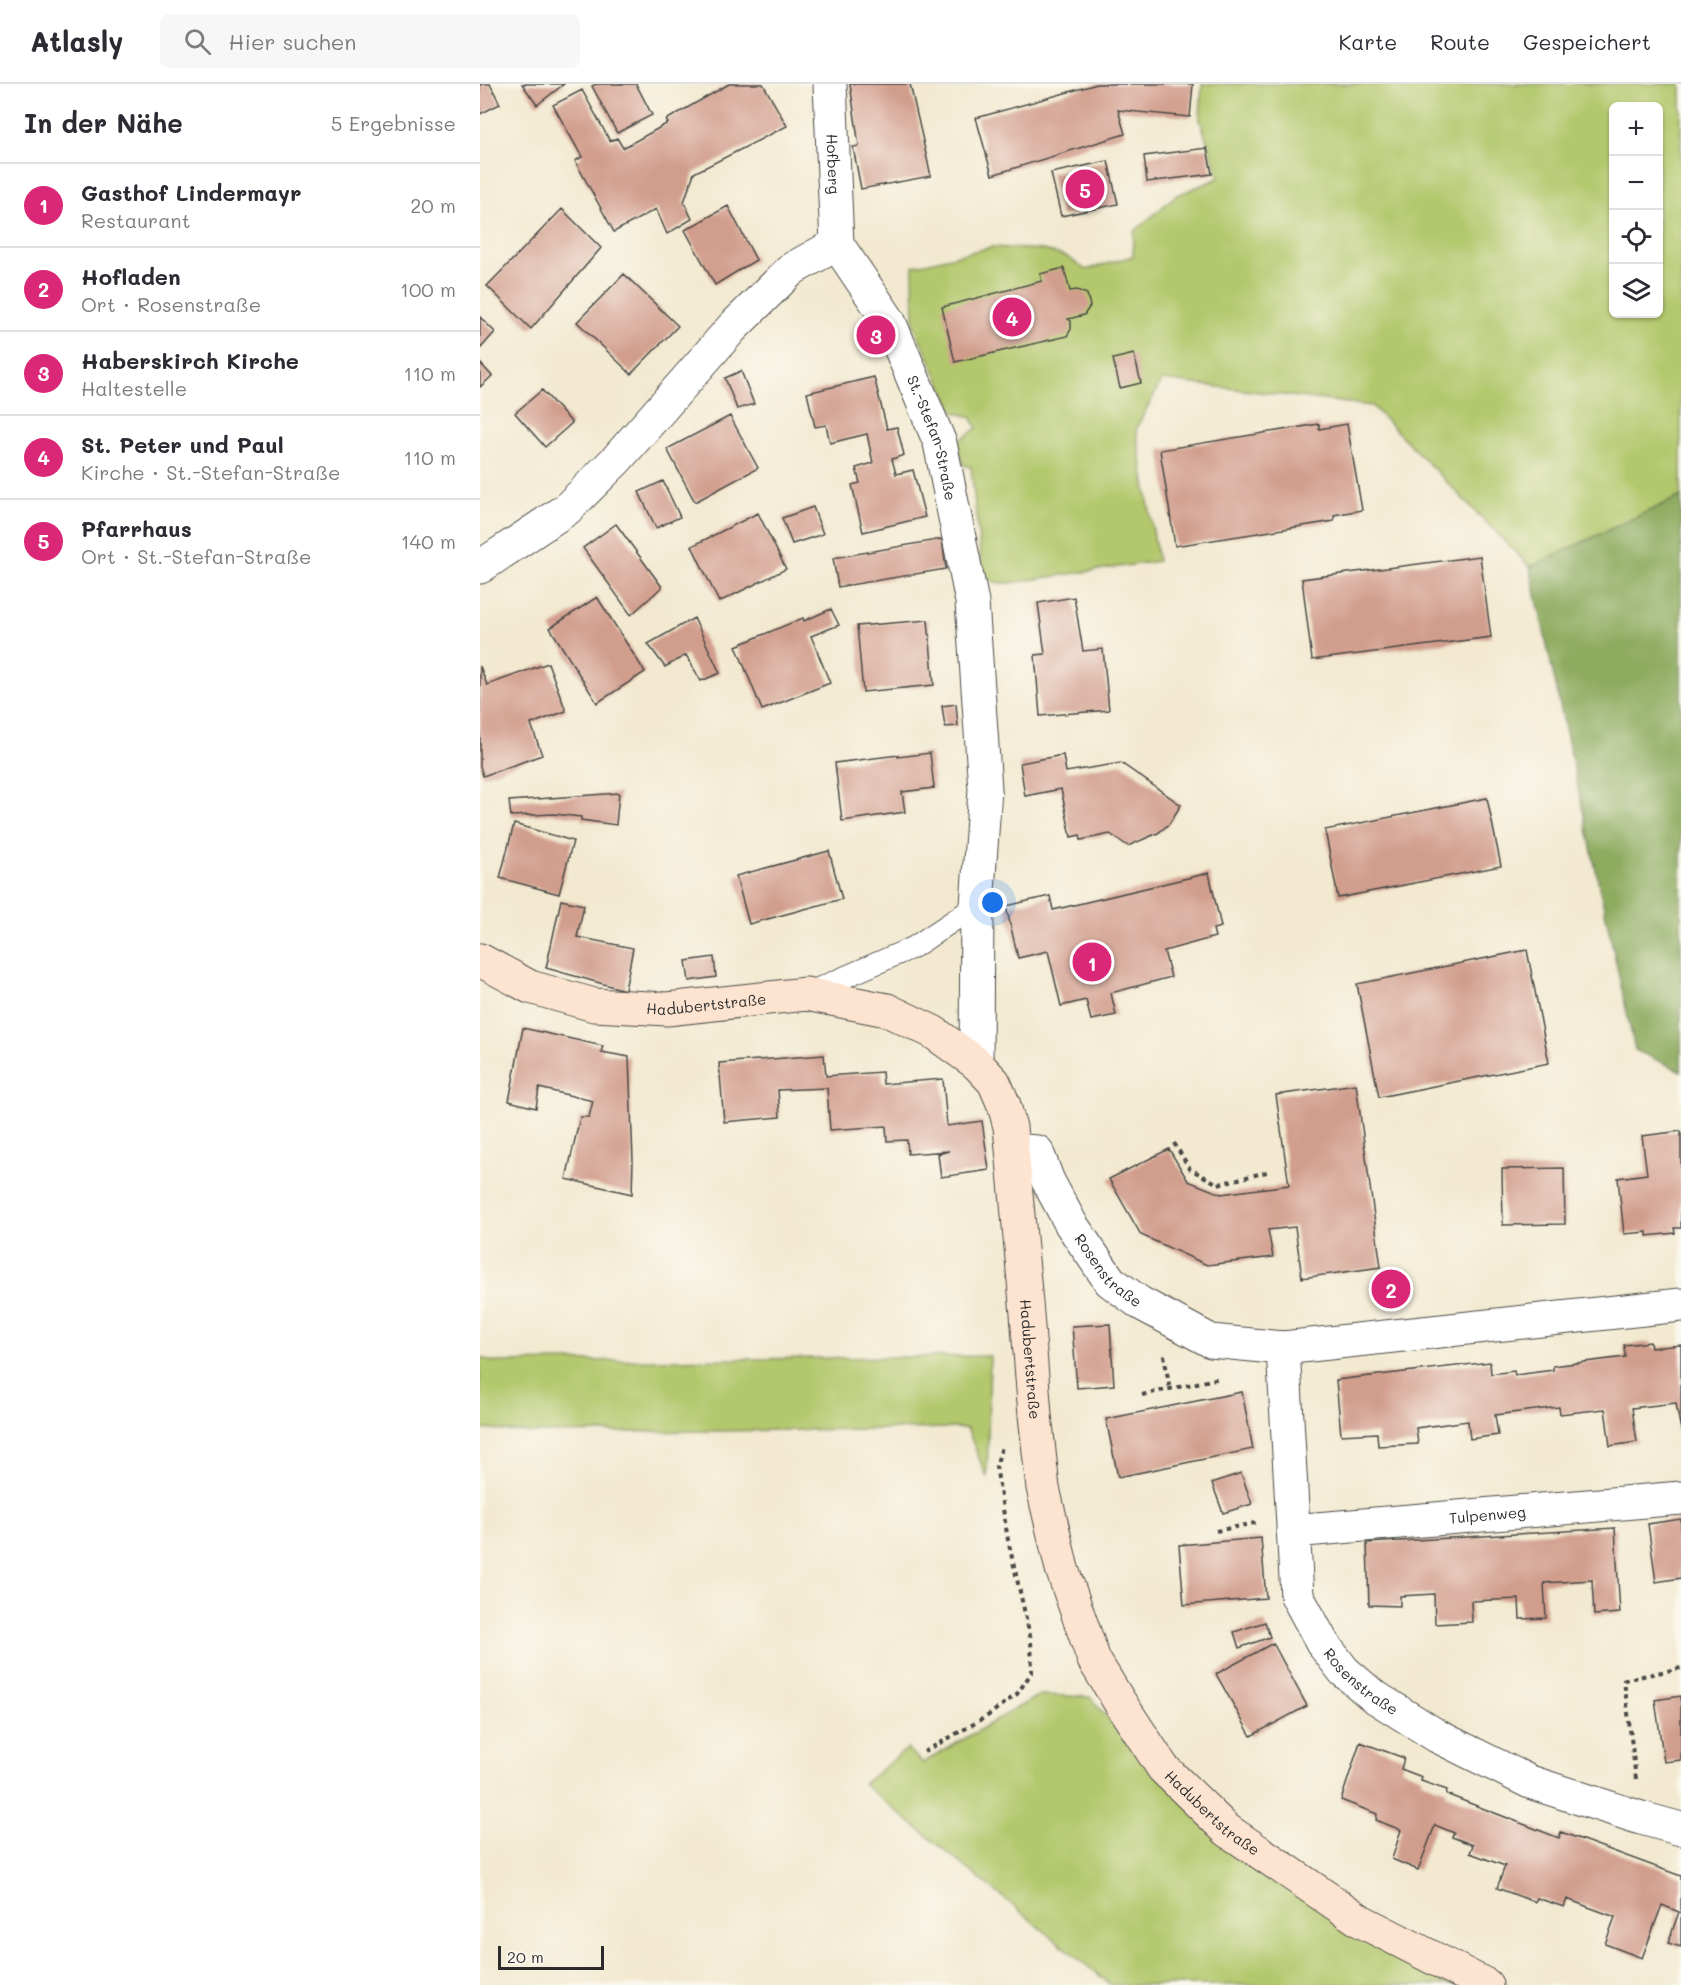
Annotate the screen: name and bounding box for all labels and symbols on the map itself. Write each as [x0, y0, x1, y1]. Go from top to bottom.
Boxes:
street label: Hofberg [822, 133, 845, 195]
pin: 5 [1066, 166, 1104, 212]
pin: 4 [992, 294, 1032, 340]
pin: 3 [856, 312, 896, 358]
street label: St.-Stefan-Straße [903, 372, 961, 502]
your location [978, 888, 1007, 917]
pin: 1 [1072, 940, 1112, 984]
street label: Hadubertstraße [646, 988, 767, 1019]
street label: Rosenstraße [1070, 1230, 1146, 1311]
pin: 2 [1372, 1266, 1410, 1312]
street label: Hadubertstraße [1016, 1298, 1045, 1420]
street label: Tulpenweg [1448, 1501, 1527, 1528]
street label: Rosenstraße [1320, 1644, 1402, 1719]
street label: Hadubertstraße [1161, 1765, 1264, 1860]
scale bar [498, 1943, 604, 1970]

